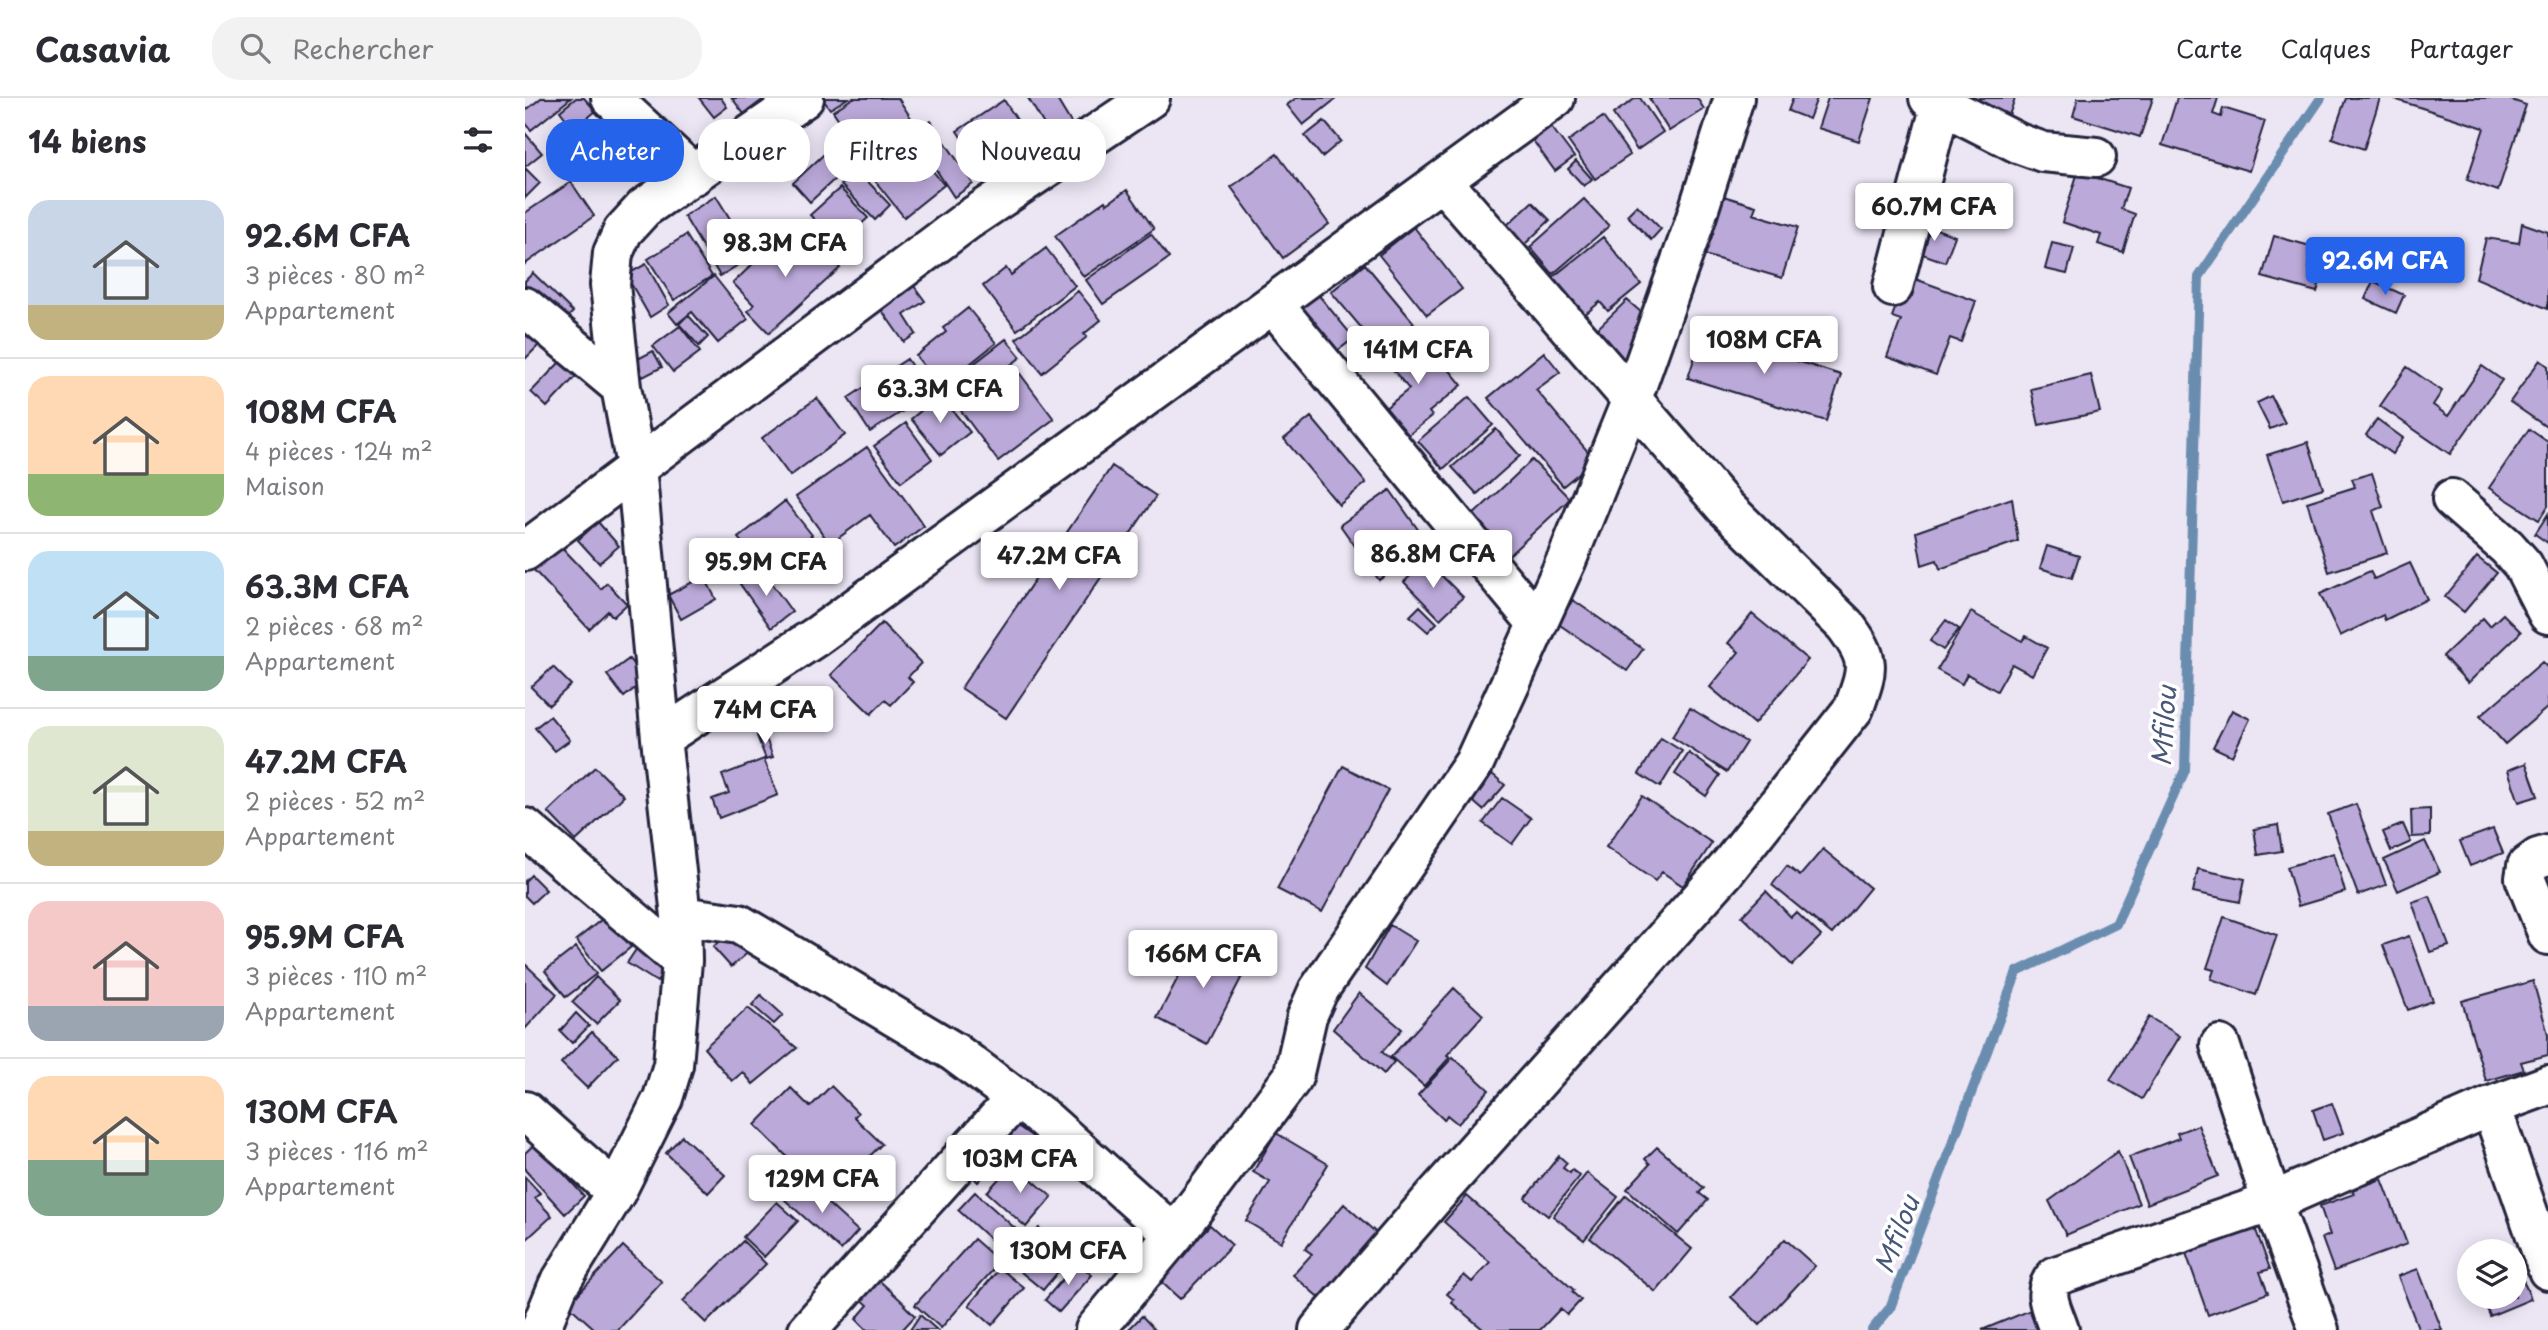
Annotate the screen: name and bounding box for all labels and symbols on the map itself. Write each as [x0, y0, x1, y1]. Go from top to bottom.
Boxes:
pin: 60.7M CFA [1854, 184, 2014, 243]
pin: 98.3M CFA [705, 220, 865, 279]
pin: 92.6M CFA [2305, 238, 2465, 297]
pin: 108M CFA [1692, 316, 1836, 376]
pin: 141M CFA [1346, 327, 1490, 386]
pin: 63.3M CFA [860, 366, 1020, 425]
pin: 86.8M CFA [1353, 531, 1513, 590]
pin: 47.2M CFA [979, 532, 1139, 592]
pin: 95.9M CFA [686, 538, 846, 598]
water label: Mfilou [2141, 682, 2185, 767]
pin: 74M CFA [700, 686, 830, 746]
pin: 166M CFA [1131, 930, 1275, 990]
pin: 103M CFA [948, 1136, 1092, 1195]
pin: 129M CFA [750, 1156, 894, 1215]
water label: Mfilou [1863, 1187, 1929, 1278]
pin: 130M CFA [996, 1228, 1140, 1287]

